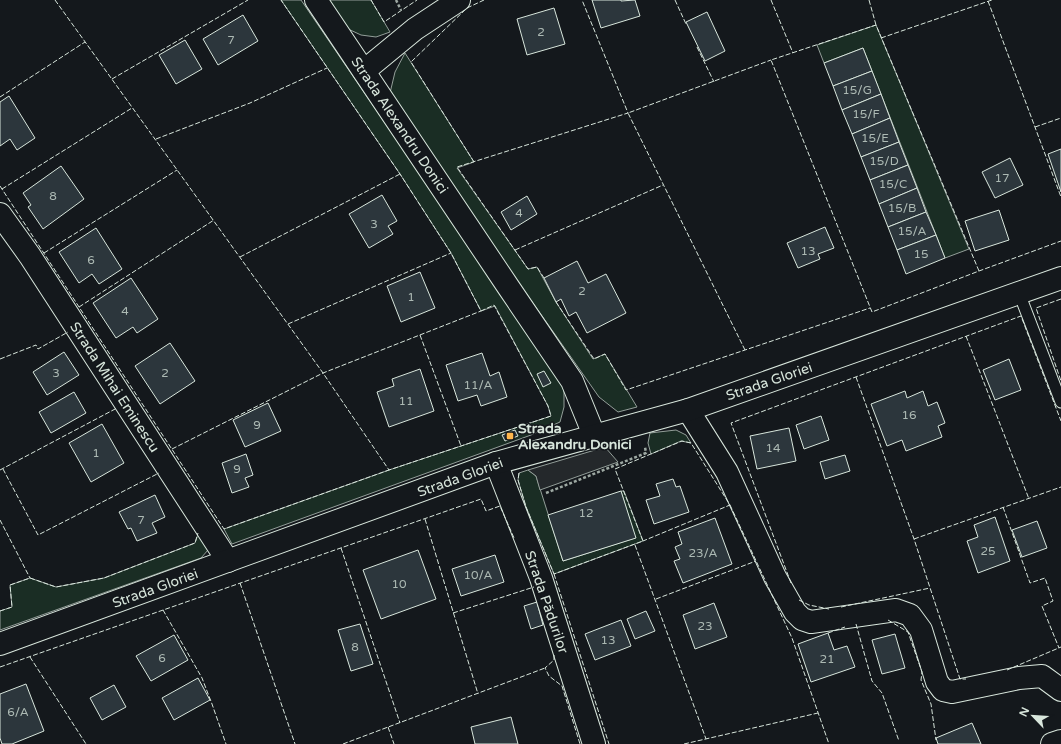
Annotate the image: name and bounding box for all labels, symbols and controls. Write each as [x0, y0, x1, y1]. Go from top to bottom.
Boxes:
house number: 2 [537, 25, 545, 39]
house number: 7 [227, 33, 235, 47]
street label: Strada Alexandru Donici [348, 54, 452, 197]
house number: 15/G [842, 83, 872, 97]
house number: 15/F [852, 107, 880, 121]
house number: 15/E [861, 131, 889, 145]
house number: 15/D [869, 154, 899, 168]
house number: 17 [994, 171, 1010, 185]
house number: 15/C [879, 177, 907, 191]
house number: 8 [49, 189, 57, 203]
house number: 15/B [888, 201, 916, 215]
house number: 4 [515, 206, 523, 220]
house number: 3 [370, 217, 378, 231]
house number: 15/A [898, 224, 927, 238]
house number: 13 [800, 244, 816, 258]
house number: 15 [913, 247, 929, 261]
house number: 6 [87, 253, 95, 267]
house number: 2 [578, 284, 586, 298]
house number: 1 [407, 290, 415, 304]
house number: 4 [121, 304, 129, 318]
street label: Strada Mihai Eminescu [66, 319, 163, 456]
street label: Strada Gloriei [724, 359, 815, 404]
house number: 3 [52, 366, 60, 380]
house number: 2 [161, 366, 169, 380]
house number: 11/A [464, 378, 493, 392]
house number: 11 [398, 394, 414, 408]
house number: 16 [901, 408, 917, 422]
house number: 9 [253, 418, 261, 432]
place label: Strada Alexandru Donici [518, 420, 632, 453]
marker: Strada Alexandru Donici [505, 431, 515, 441]
house number: 14 [765, 441, 781, 455]
house number: 1 [92, 446, 100, 460]
street label: Strada Gloriei [415, 454, 505, 501]
house number: 9 [233, 462, 241, 476]
house number: 12 [578, 506, 594, 520]
house number: 7 [137, 513, 145, 527]
house number: 25 [980, 544, 996, 558]
house number: 23/A [689, 546, 718, 560]
street label: Strada Pădurilor [521, 548, 572, 656]
street label: Strada Gloriei [110, 565, 200, 612]
house number: 10/A [464, 568, 493, 582]
house number: 10 [391, 577, 407, 591]
house number: 23 [697, 619, 713, 633]
house number: 13 [600, 633, 616, 647]
house number: 8 [351, 640, 359, 654]
house number: 6 [158, 651, 166, 665]
house number: 21 [819, 652, 835, 666]
north arrow [1013, 696, 1053, 736]
house number: 6/A [7, 705, 29, 719]
text: N [1017, 705, 1032, 719]

